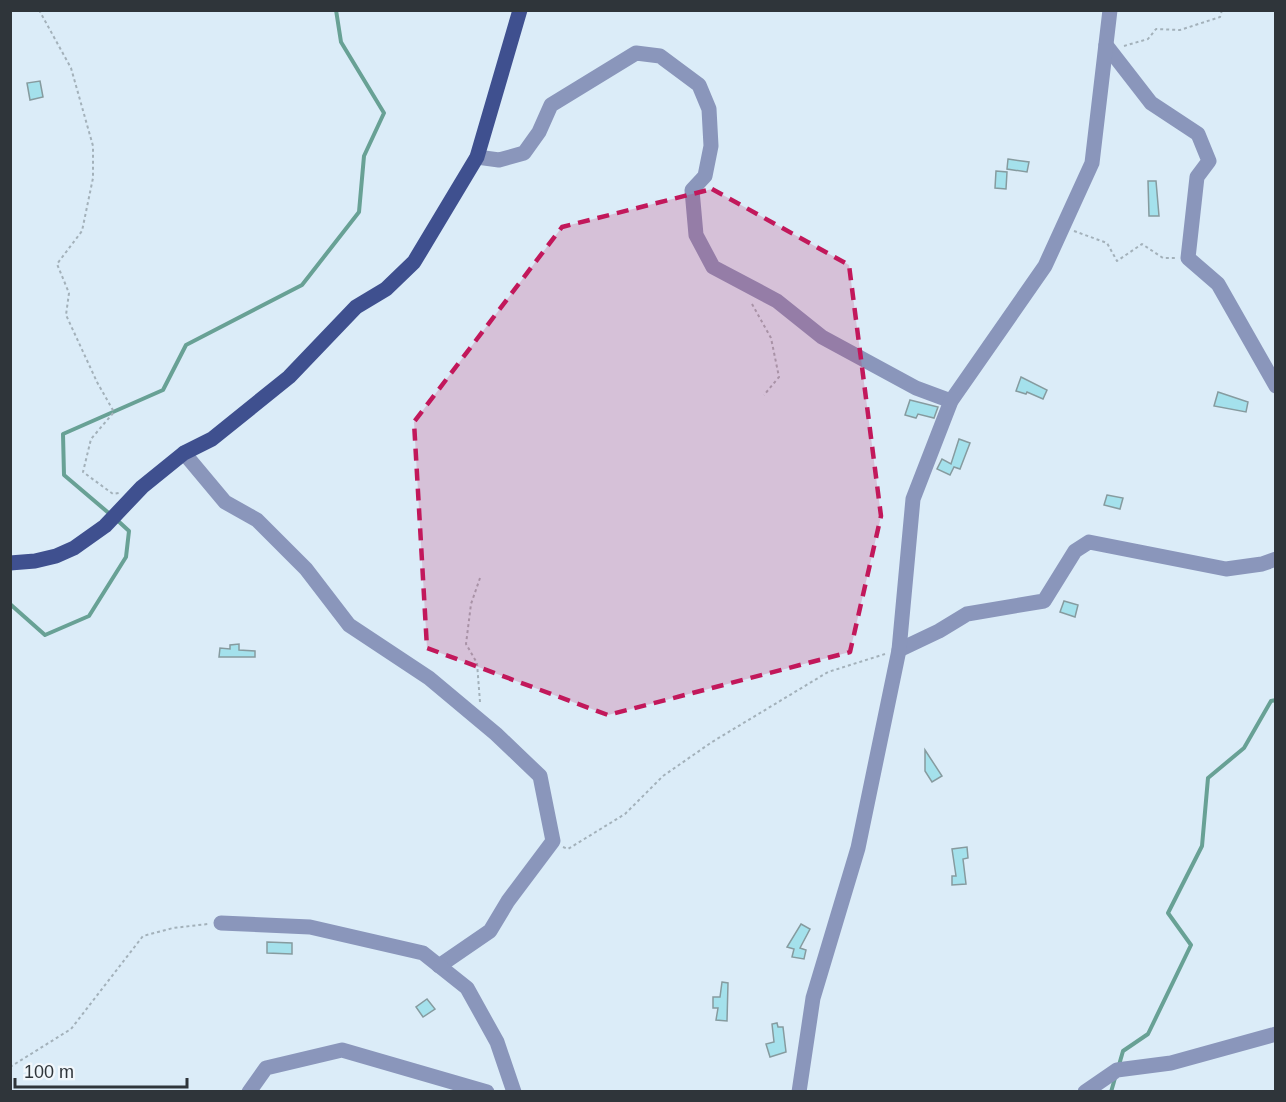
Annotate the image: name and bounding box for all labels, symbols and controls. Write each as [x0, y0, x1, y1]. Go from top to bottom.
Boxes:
scale bar [15, 1051, 188, 1089]
text: 100 m [24, 1062, 74, 1082]

